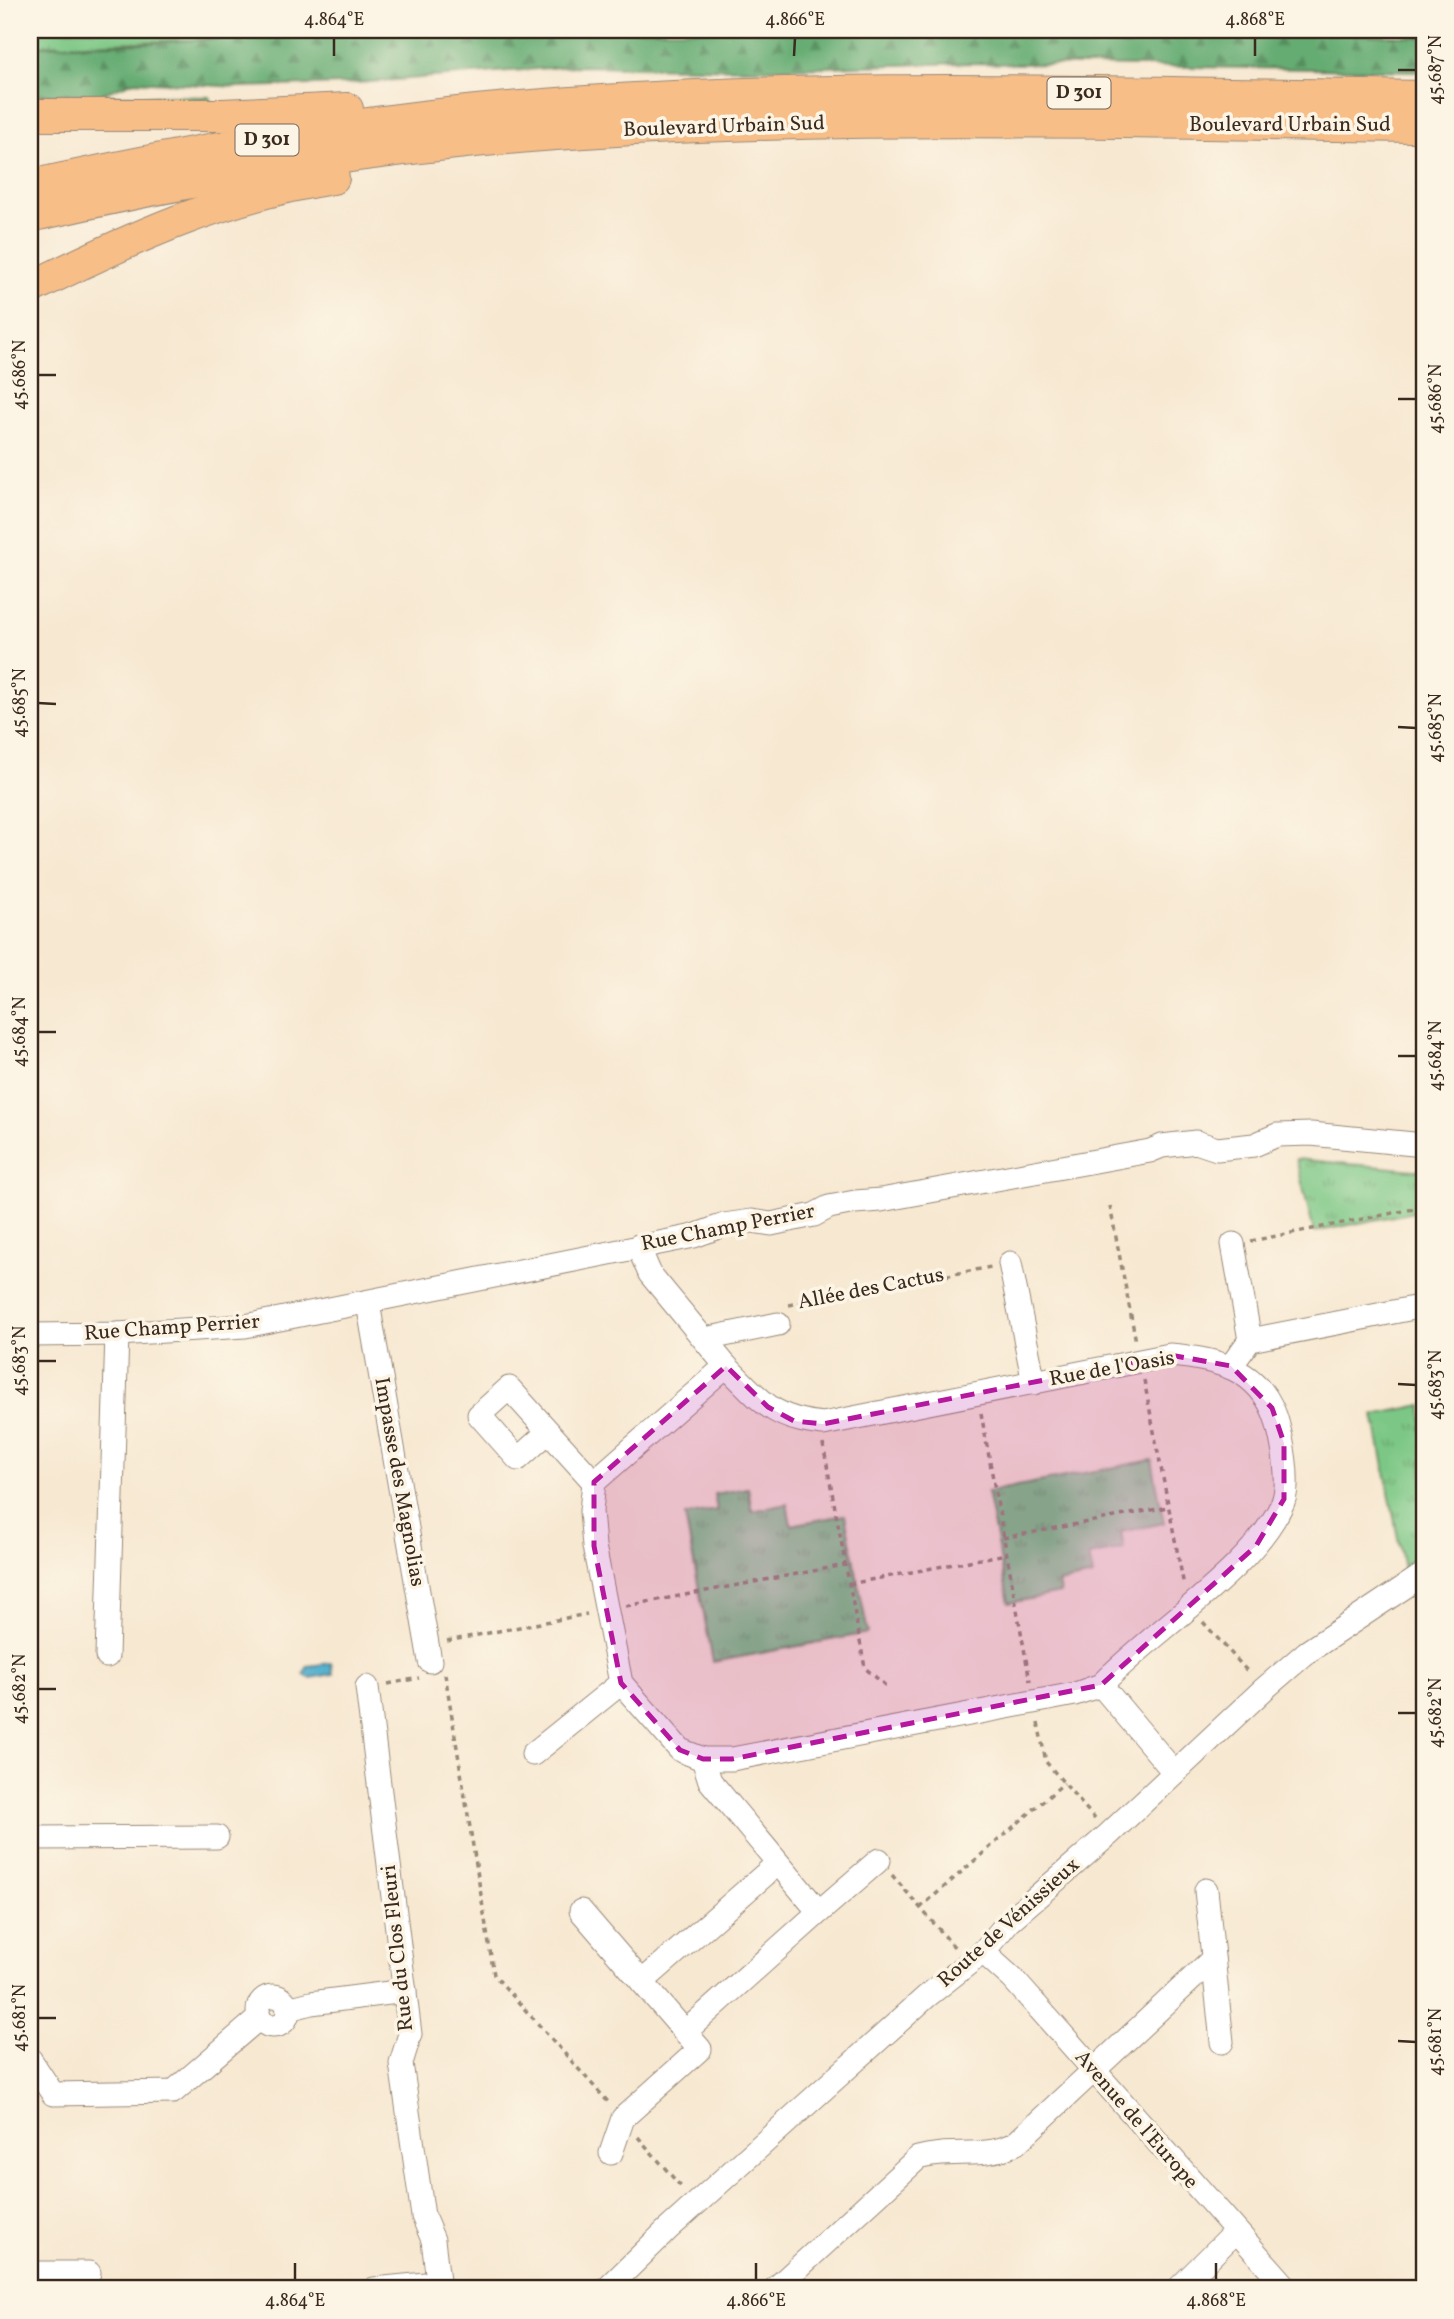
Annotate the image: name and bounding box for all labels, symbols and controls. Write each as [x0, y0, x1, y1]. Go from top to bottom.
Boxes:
text: 4.864°E [304, 8, 364, 33]
text: 4.866°E [765, 8, 825, 33]
text: 4.868°E [1225, 8, 1285, 33]
text: 45.687°N [1424, 35, 1449, 105]
road number: D 301 [1048, 78, 1110, 108]
street label: Boulevard Urbain Sud [623, 109, 825, 145]
street label: Boulevard Urbain Sud [1189, 111, 1391, 140]
road number: D 301 [236, 124, 298, 156]
text: 45.686°N [8, 340, 33, 410]
text: 45.686°N [1424, 364, 1449, 434]
text: 45.685°N [8, 668, 33, 738]
text: 45.685°N [1424, 693, 1449, 763]
text: 45.684°N [8, 996, 33, 1068]
text: 45.684°N [1424, 1020, 1449, 1092]
street label: Rue Champ Perrier [639, 1197, 817, 1259]
street label: Allée des Cactus [795, 1261, 947, 1317]
street label: Rue Champ Perrier [83, 1307, 261, 1349]
text: 45.683°N [8, 1326, 33, 1396]
street label: Rue de l'Oasis [1047, 1344, 1177, 1394]
text: 45.683°N [1424, 1350, 1449, 1420]
street label: Impasse des Magnolias [366, 1375, 432, 1589]
text: 45.682°N [8, 1654, 33, 1724]
text: 45.682°N [1424, 1678, 1449, 1748]
street label: Route de Vénissieux [932, 1851, 1086, 1995]
street label: Rue du Clos Fleuri [375, 1863, 421, 2033]
text: 45.681°N [8, 1984, 33, 2052]
text: 45.681°N [1424, 2008, 1449, 2076]
street label: Avenue de l'Europe [1067, 2044, 1205, 2196]
text: 4.864°E [265, 2289, 325, 2314]
text: 4.866°E [726, 2289, 786, 2314]
text: 4.868°E [1186, 2289, 1246, 2314]

